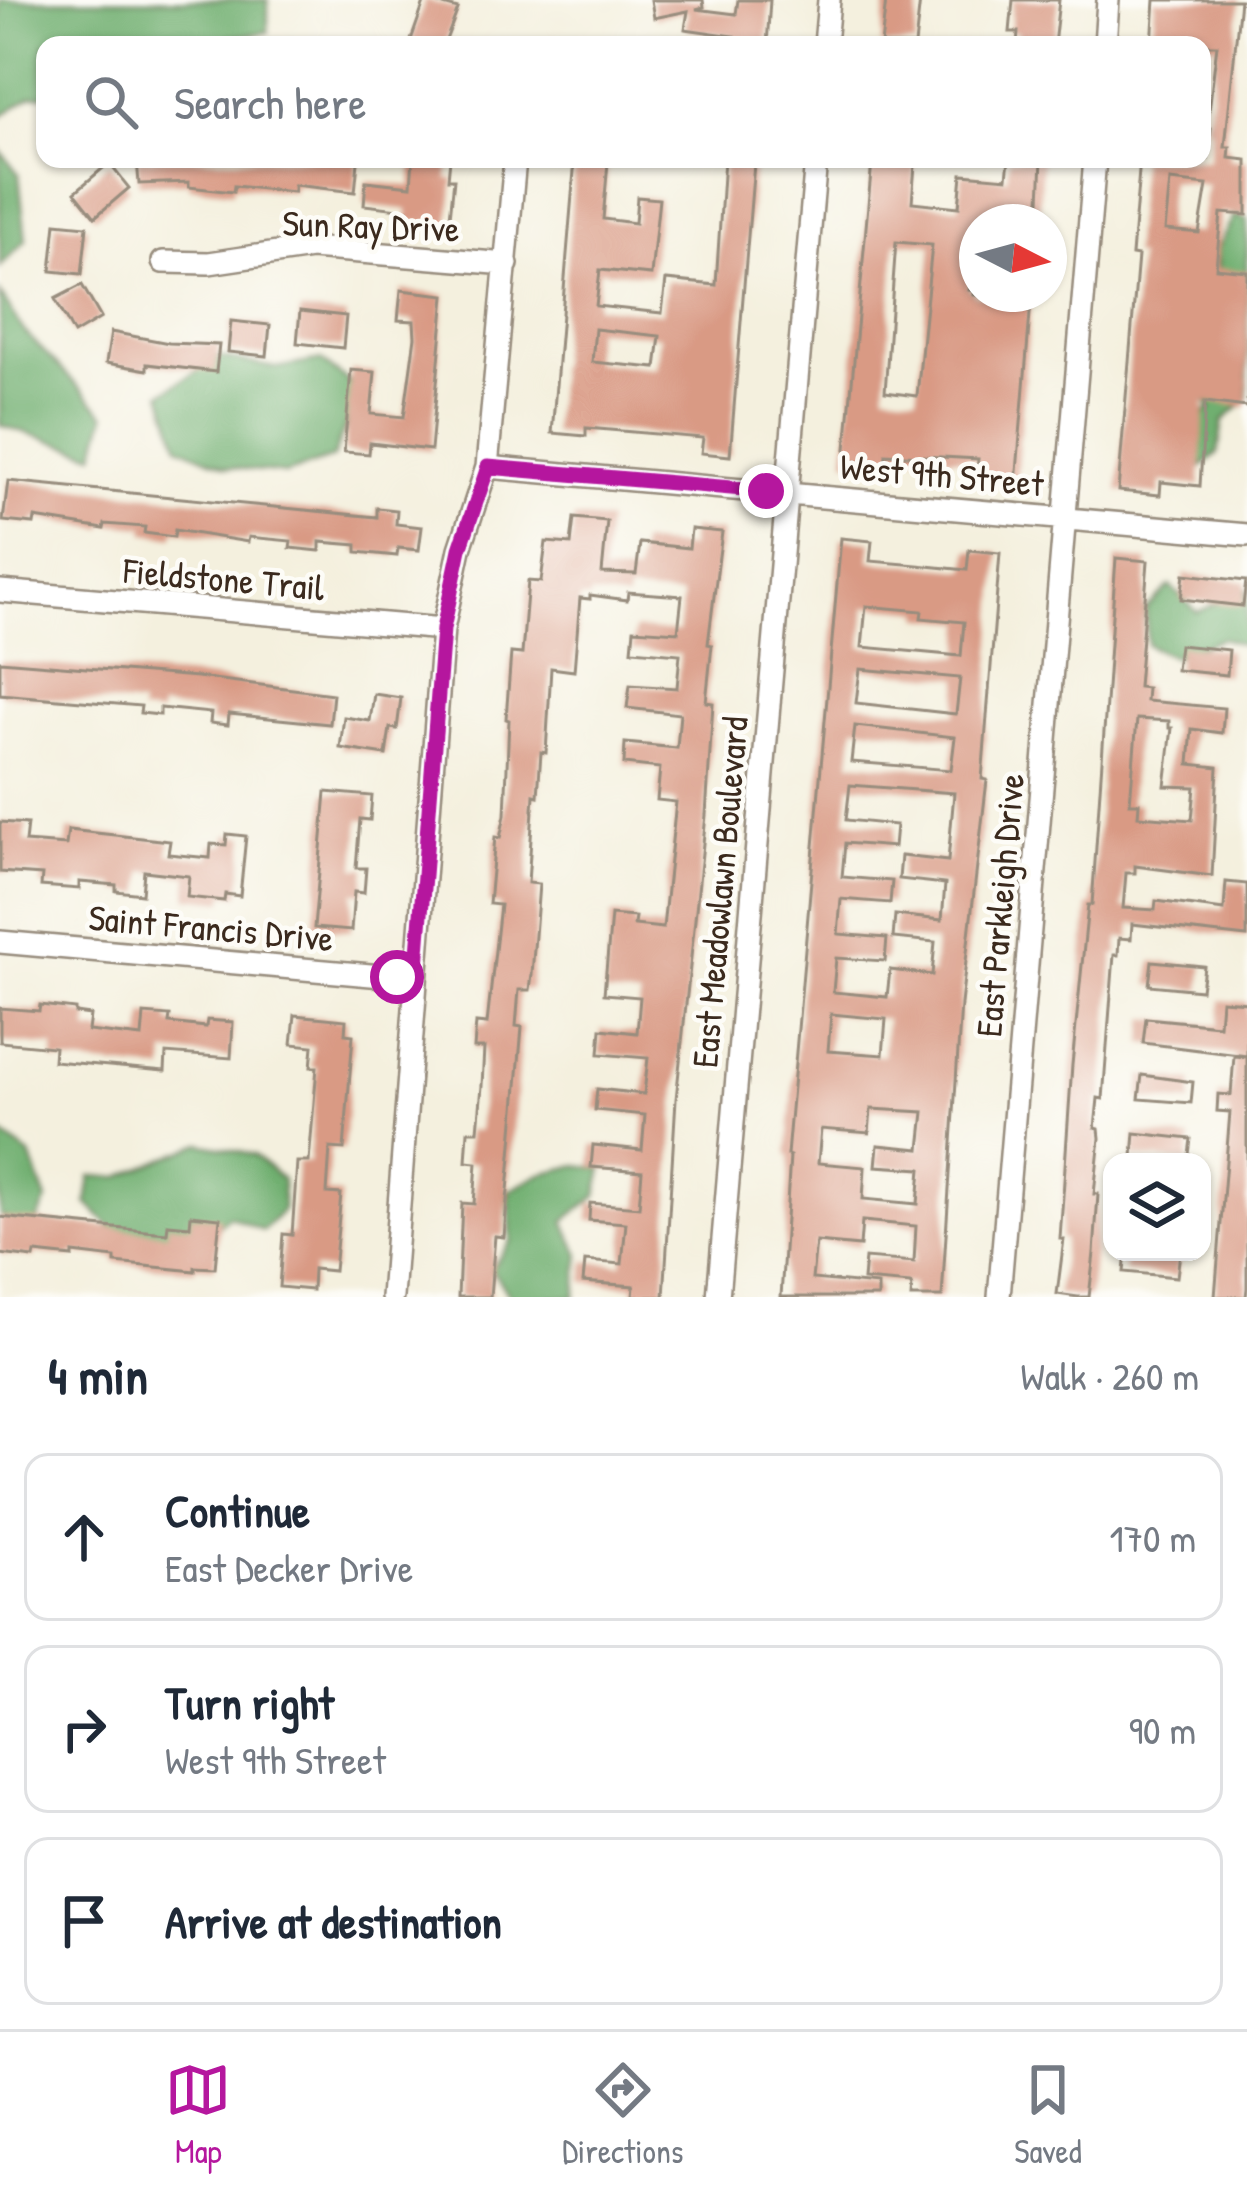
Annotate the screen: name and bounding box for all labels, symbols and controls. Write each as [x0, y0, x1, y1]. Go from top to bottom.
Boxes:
search box [36, 36, 1211, 168]
icon: search [78, 69, 144, 135]
text: Search here [174, 72, 366, 133]
street label: Sun Ray Drive [282, 197, 460, 253]
north arrow [959, 204, 1067, 312]
street label: West 9th Street [838, 441, 1046, 507]
route end [739, 464, 793, 518]
street label: Fieldstone Trail [120, 545, 327, 611]
street label: East Meadowlawn Boulevard [679, 715, 759, 1069]
street label: East Parkleigh Drive [963, 771, 1035, 1039]
street label: Saint Francis Drive [87, 892, 335, 962]
route start [370, 950, 424, 1004]
map controls [1103, 1153, 1211, 1261]
button: layers [1103, 1153, 1211, 1261]
text: 4 min [48, 1341, 148, 1410]
text: Walk · 260 m [1021, 1349, 1199, 1402]
text: Continue [165, 1480, 310, 1541]
icon: ahead [51, 1504, 117, 1570]
text: 170 m [1110, 1511, 1196, 1564]
text: East Decker Drive [165, 1541, 413, 1594]
text: Turn right [165, 1672, 334, 1733]
icon: right [51, 1696, 117, 1762]
text: 90 m [1129, 1703, 1196, 1756]
text: West 9th Street [165, 1733, 386, 1786]
icon: arrive [51, 1888, 117, 1954]
text: Arrive at destination [165, 1891, 502, 1952]
tab: Map [165, 2057, 231, 2173]
tab: Directions [562, 2057, 684, 2173]
tab: Saved [1014, 2057, 1082, 2173]

